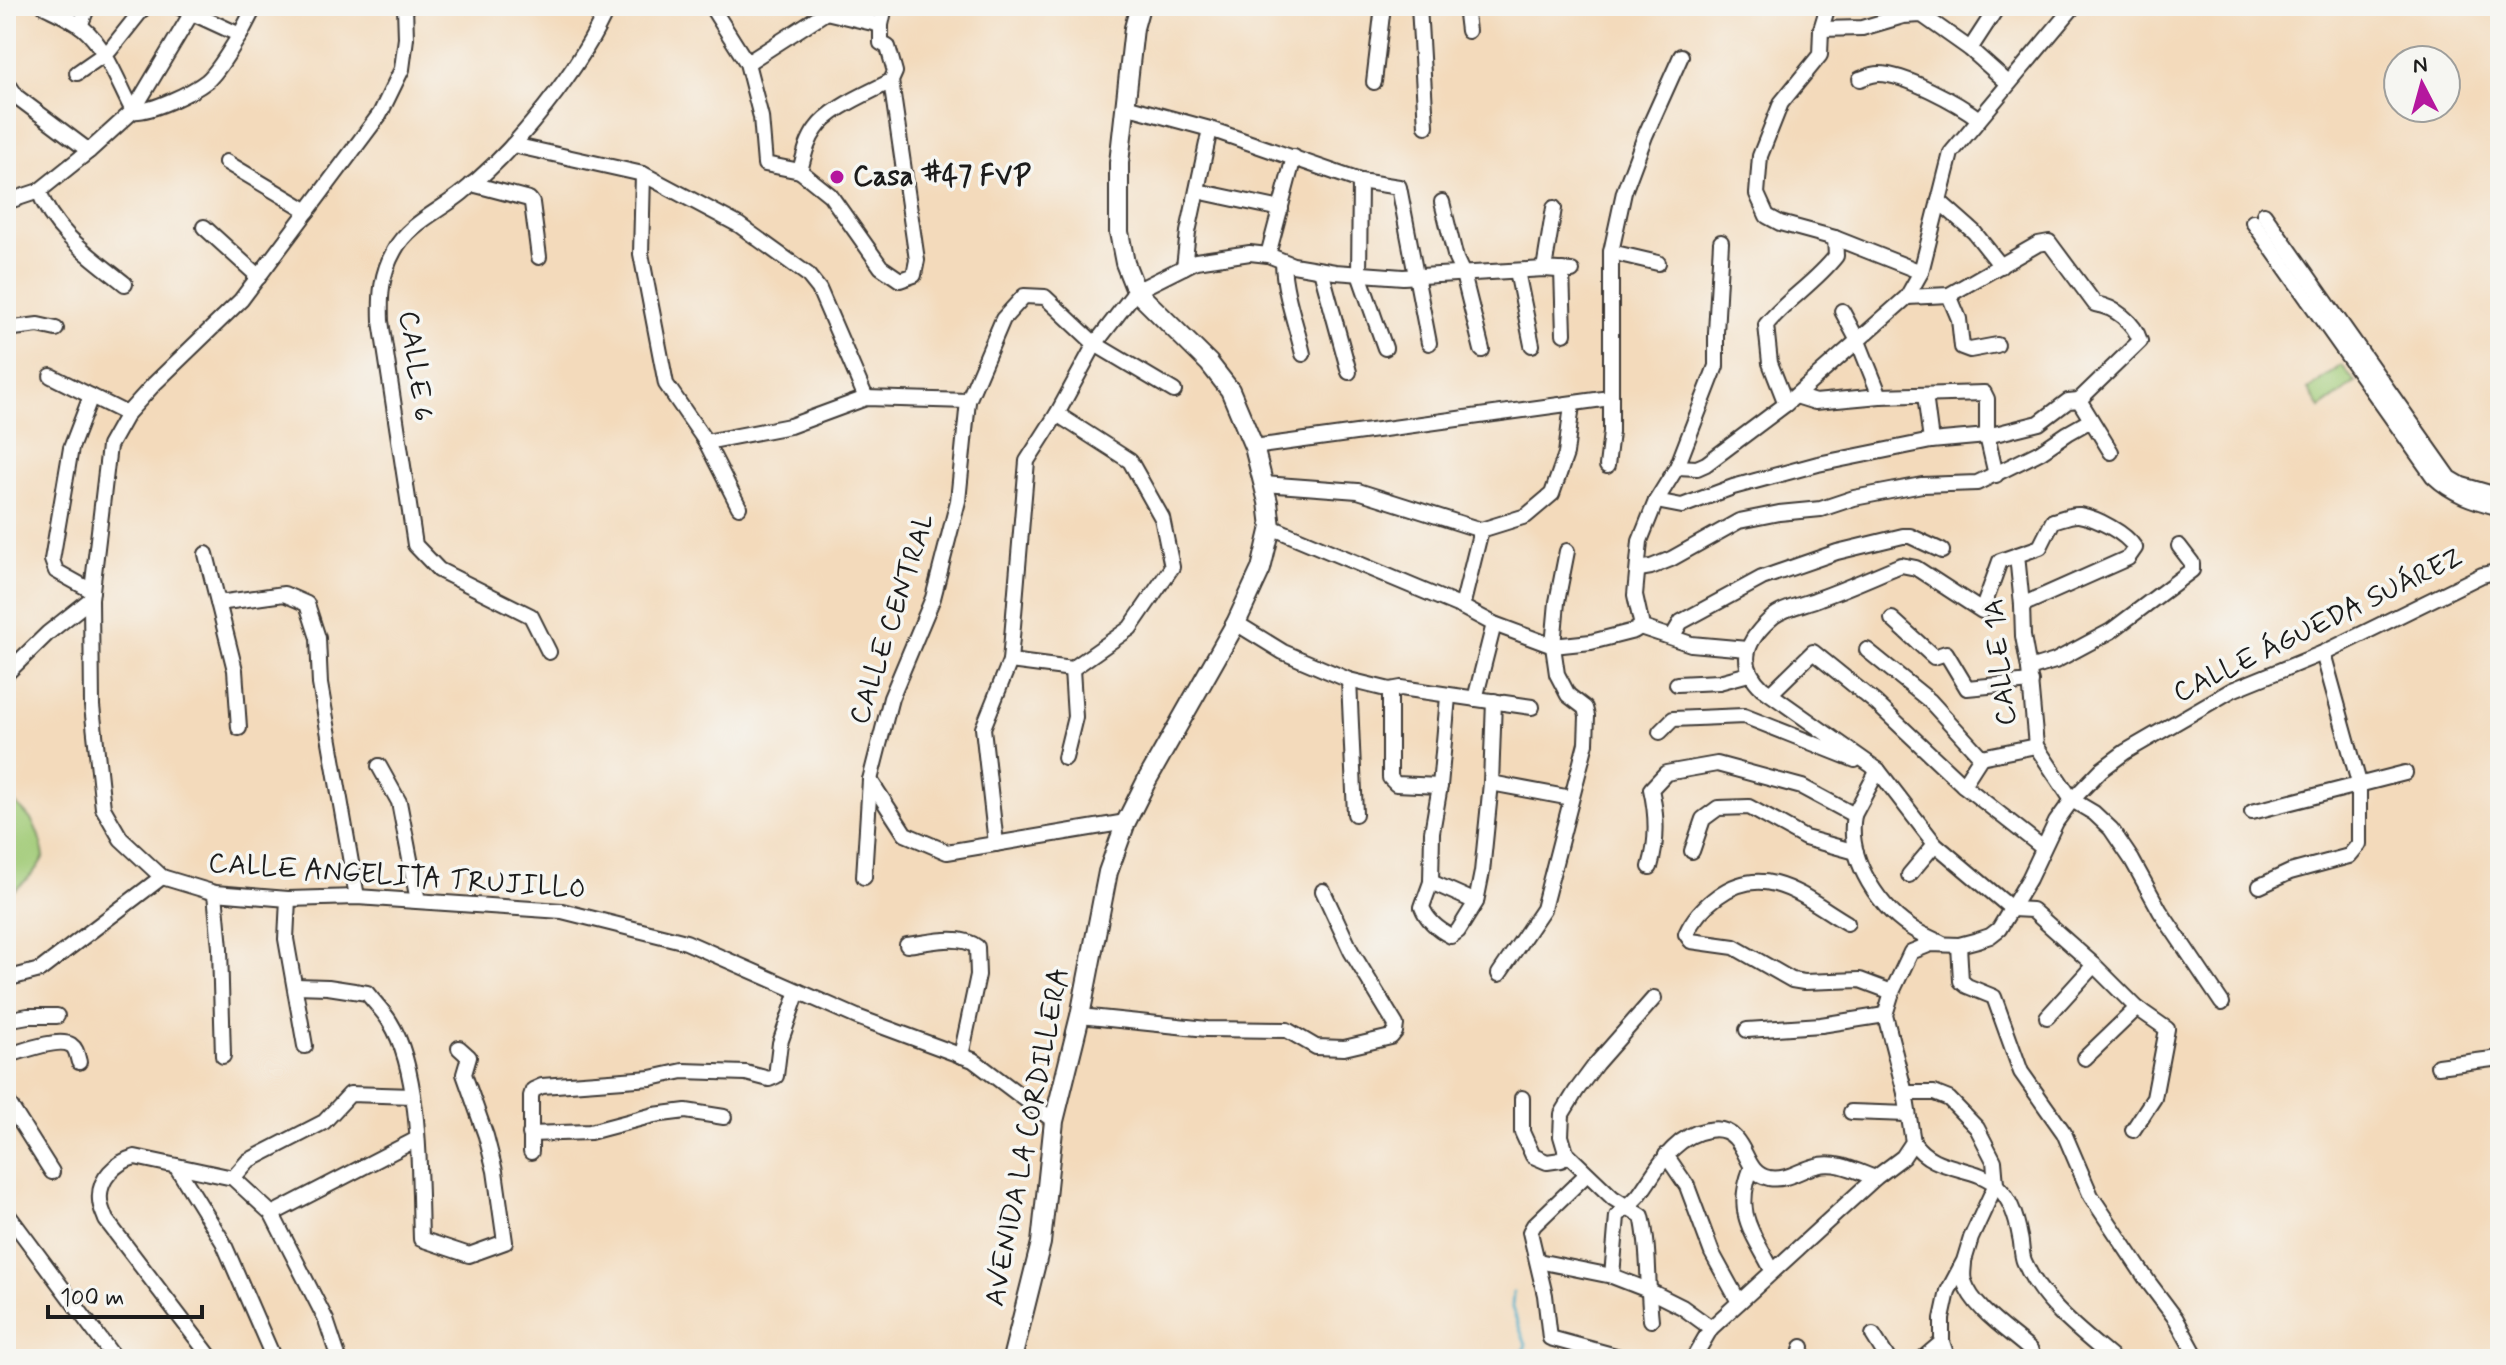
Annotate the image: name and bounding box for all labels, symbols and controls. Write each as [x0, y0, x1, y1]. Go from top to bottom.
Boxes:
north arrow [2382, 44, 2462, 124]
text: N [2411, 51, 2429, 81]
place label: Casa #47 FVP [853, 158, 1031, 196]
marker: Casa #47 FVP [828, 168, 846, 186]
street label: CALLE 6 [389, 308, 441, 424]
street label: CALLE CENTRAL [841, 509, 945, 729]
street label: CALLE ÁGUEDA SUÁREZ [2167, 539, 2469, 712]
street label: CALLE 1A [1976, 597, 2026, 727]
street label: CALLE ANGELITA TRUJILLO [207, 845, 587, 909]
street label: AVENIDA LA CORDILLERA [977, 964, 1079, 1310]
scale bar [48, 1269, 202, 1319]
text: 100 m [60, 1283, 124, 1314]

